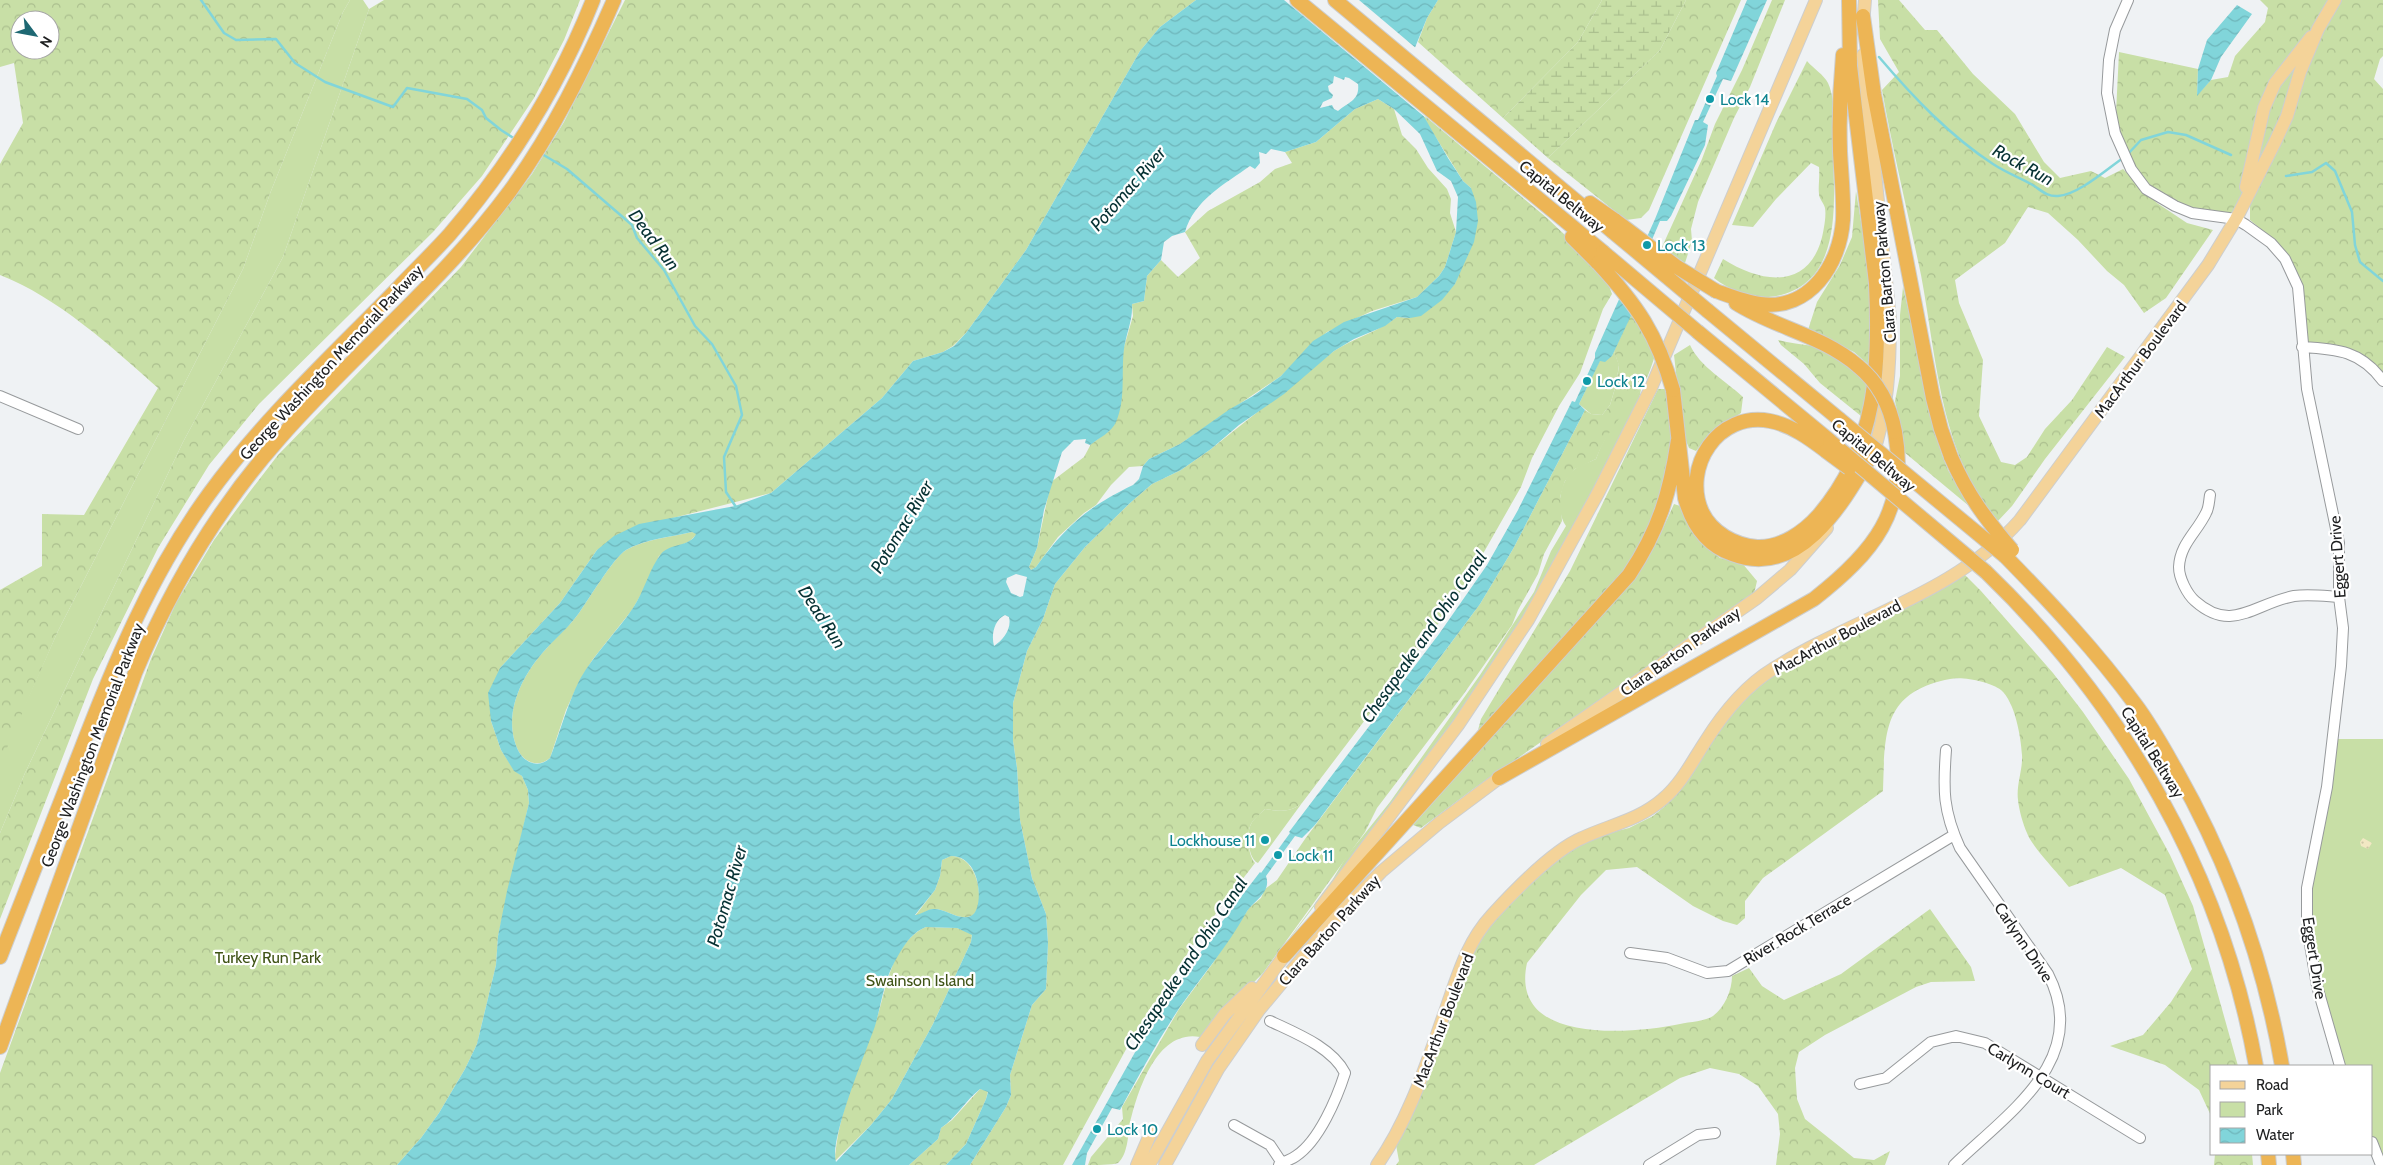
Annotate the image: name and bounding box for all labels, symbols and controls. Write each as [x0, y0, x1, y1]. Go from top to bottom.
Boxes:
north arrow [10, 10, 60, 60]
text: N [36, 33, 56, 51]
place label: Lock 14 [1720, 90, 1769, 109]
marker: Lock 14 [1704, 93, 1716, 105]
water label: Rock Run [1989, 139, 2057, 191]
water label: Potomac River [1086, 141, 1171, 236]
street label: Capital Beltway [1515, 156, 1608, 237]
street label: Clara Barton Parkway [1869, 200, 1900, 344]
water label: Dead Run [624, 205, 684, 275]
place label: Lock 13 [1657, 236, 1706, 255]
marker: Lock 13 [1641, 239, 1653, 251]
street label: George Washington Memorial Parkway [236, 261, 427, 464]
street label: MacArthur Boulevard [2090, 297, 2191, 422]
place label: Lock 12 [1597, 372, 1645, 391]
marker: Lock 12 [1581, 375, 1593, 387]
street label: Capital Beltway [1828, 415, 1920, 496]
water label: Potomac River [866, 475, 939, 577]
street label: Eggert Drive [2325, 515, 2350, 599]
water label: Chesapeake and Ohio Canal [1356, 546, 1492, 727]
water label: Dead Run [793, 581, 851, 653]
street label: MacArthur Boulevard [1770, 596, 1904, 679]
street label: Clara Barton Parkway [1617, 603, 1744, 700]
street label: George Washington Memorial Parkway [37, 620, 148, 870]
street label: Capital Beltway [2117, 703, 2188, 801]
place label: Lockhouse 11 [1169, 831, 1255, 850]
marker: Lockhouse 11 [1259, 834, 1271, 846]
water label: Potomac River [702, 842, 752, 949]
place label: Lock 11 [1288, 846, 1333, 865]
marker: Lock 11 [1272, 849, 1284, 861]
street label: Clara Barton Parkway [1275, 871, 1384, 990]
water label: Chesapeake and Ohio Canal [1120, 872, 1253, 1055]
street label: River Rock Terrace [1740, 890, 1855, 969]
street label: Carlynn Drive [1990, 899, 2057, 986]
street label: Eggert Drive [2299, 916, 2330, 1000]
park label: Turkey Run Park [215, 948, 322, 967]
street label: MacArthur Boulevard [1409, 951, 1478, 1090]
park label: Swainson Island [866, 971, 974, 990]
street label: Carlynn Court [1984, 1038, 2074, 1103]
legend [2210, 1065, 2373, 1155]
text: Road [2256, 1076, 2289, 1094]
text: Park [2256, 1101, 2283, 1119]
place label: Lock 10 [1107, 1120, 1158, 1139]
marker: Lock 10 [1091, 1123, 1103, 1135]
text: Water [2256, 1126, 2294, 1144]

